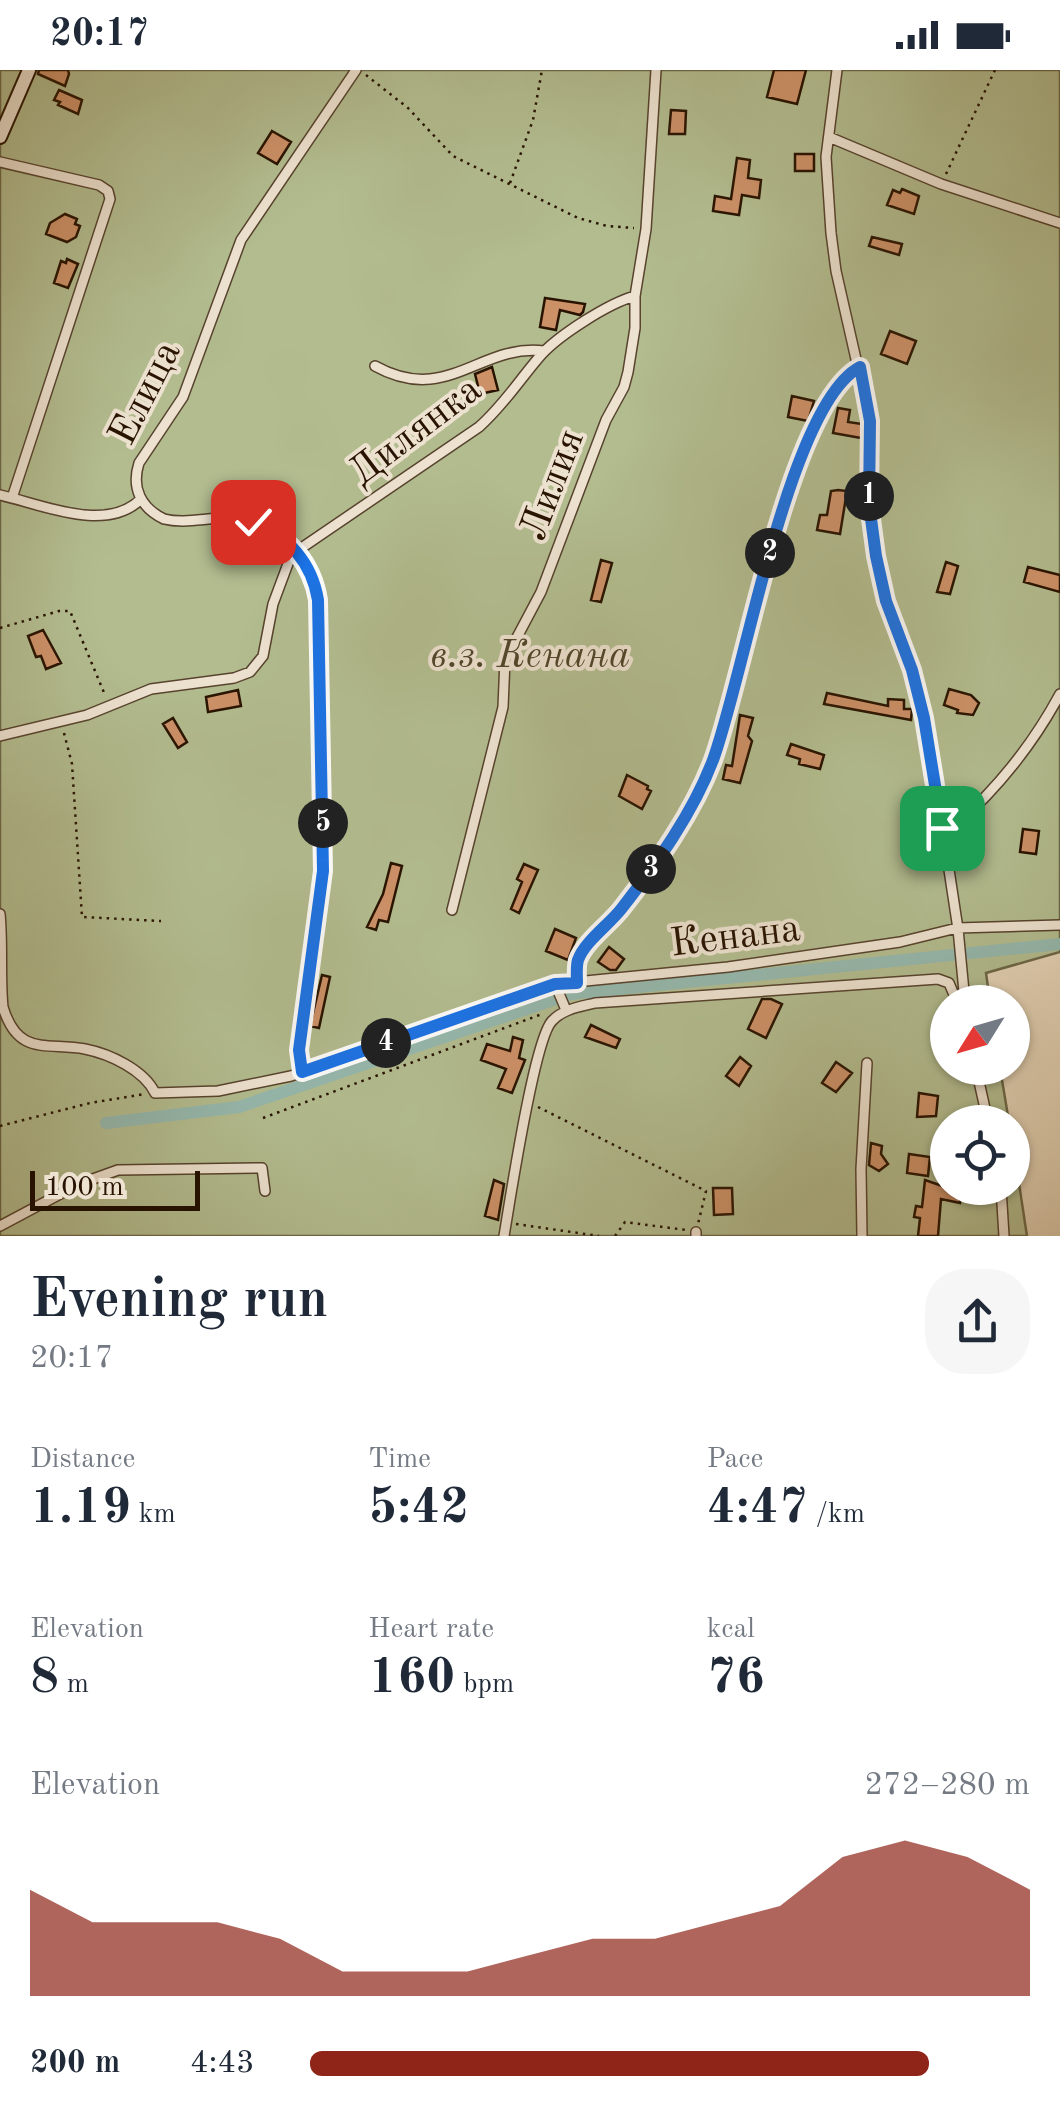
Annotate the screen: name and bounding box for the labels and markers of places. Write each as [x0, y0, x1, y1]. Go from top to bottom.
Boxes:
pin: 1 [844, 471, 894, 521]
pin [211, 480, 296, 565]
pin: 2 [745, 528, 795, 578]
pin [900, 786, 985, 871]
pin: 5 [298, 798, 348, 848]
pin: 3 [626, 844, 676, 894]
pin: 4 [361, 1018, 411, 1068]

